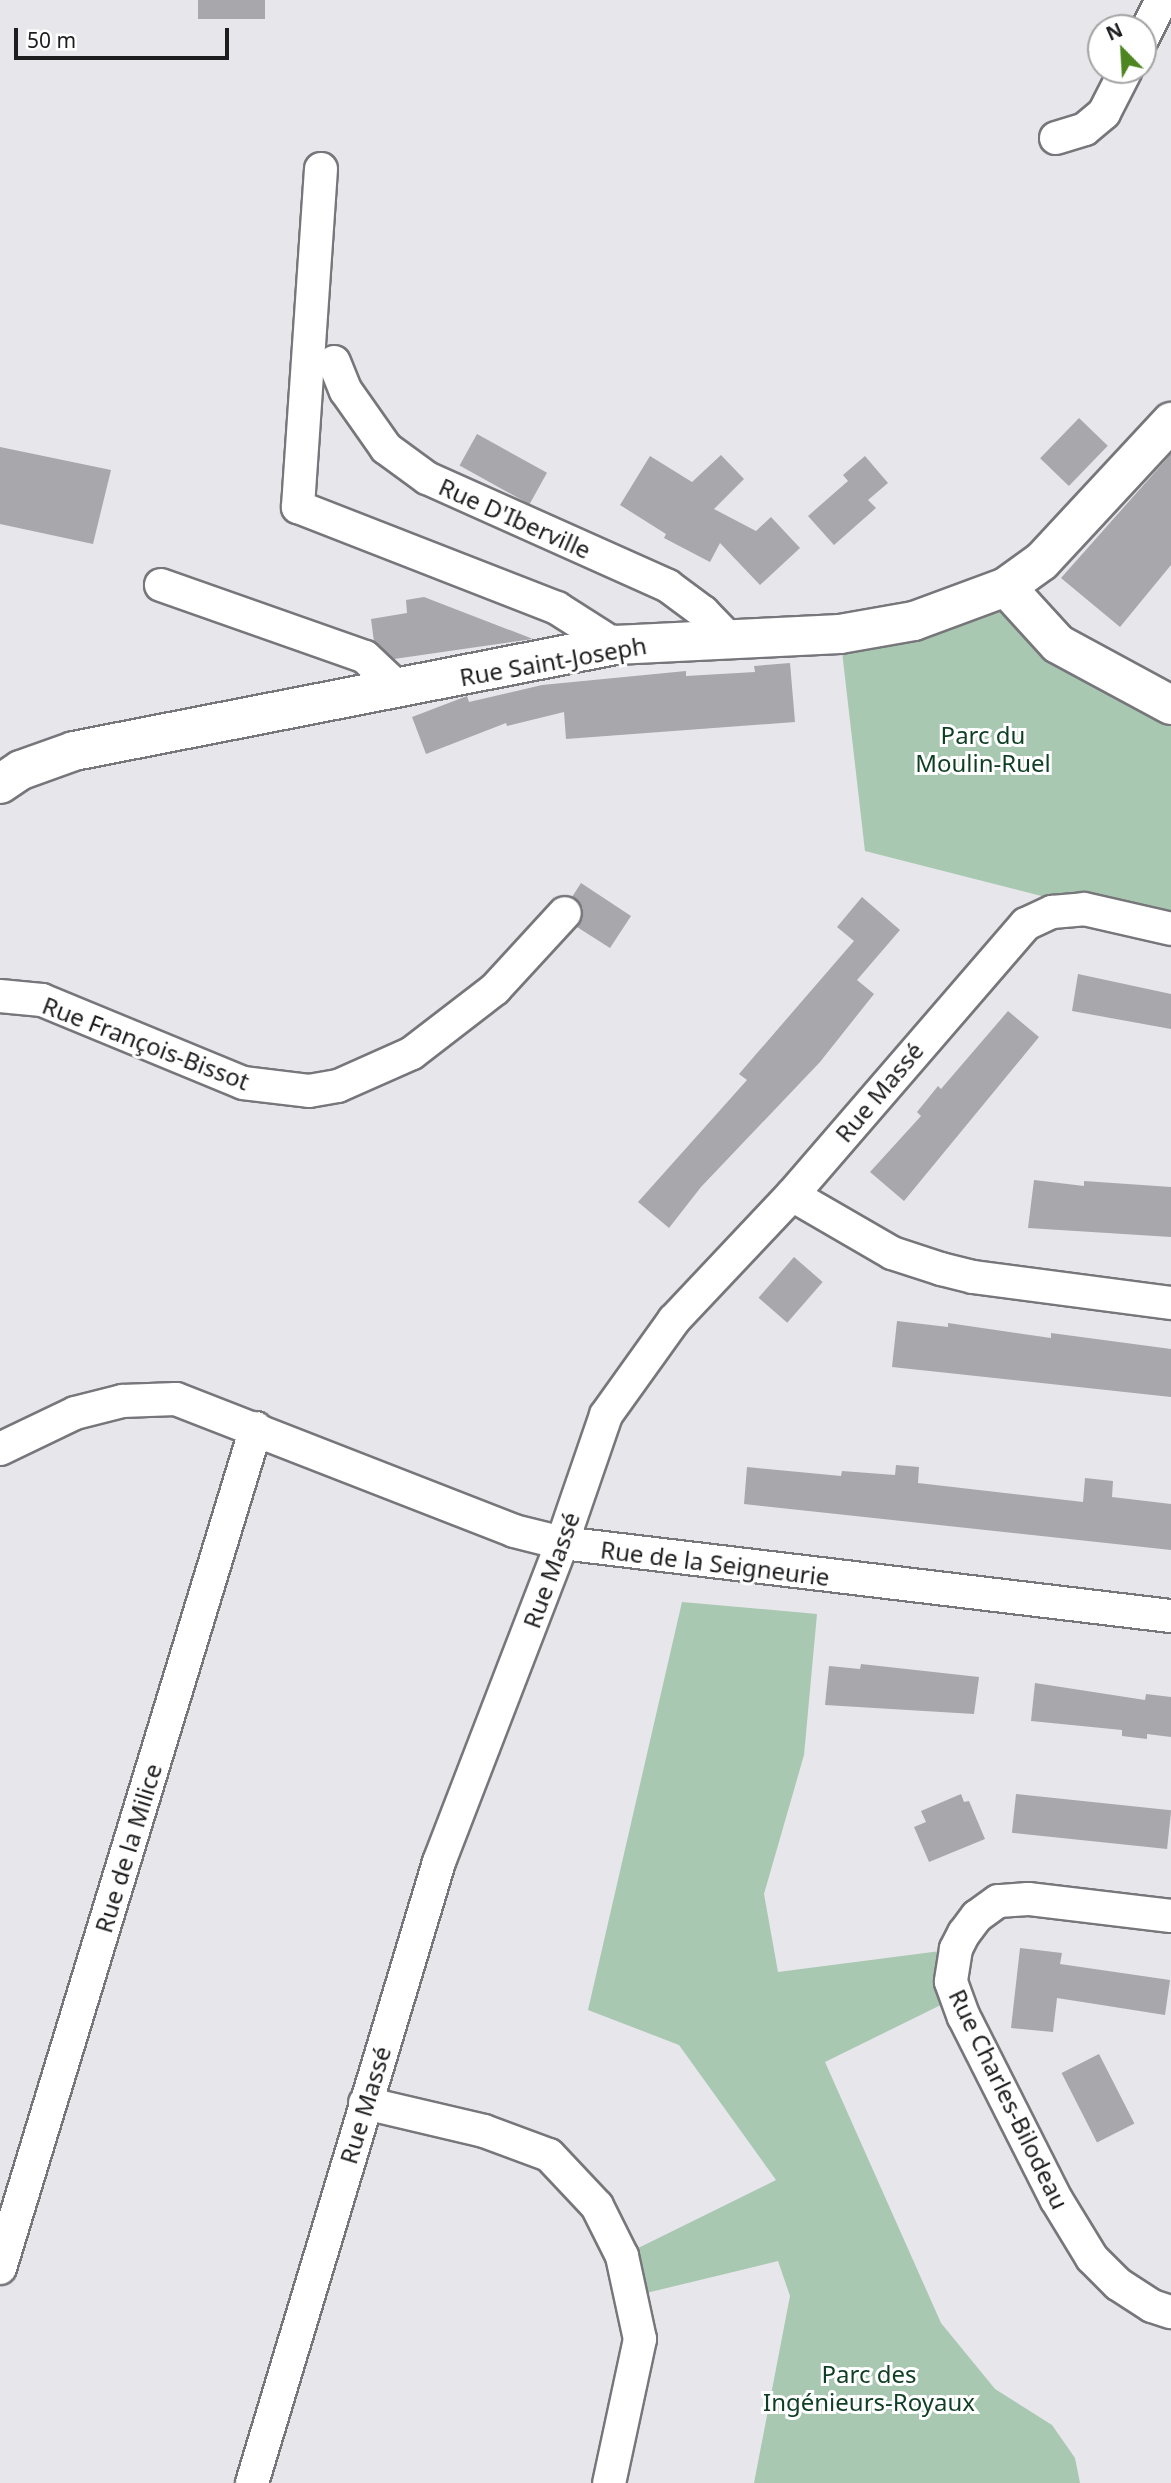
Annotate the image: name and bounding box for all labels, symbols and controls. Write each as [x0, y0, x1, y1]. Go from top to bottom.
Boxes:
scale bar [18, 14, 233, 58]
north arrow [1087, 14, 1157, 84]
text: N [1102, 17, 1127, 47]
text: 50 m [27, 26, 76, 54]
street label: Rue D'Iberville [435, 472, 595, 564]
street label: Rue Saint-Joseph [457, 630, 649, 692]
park label: Parc du Moulin-Ruel [915, 721, 1051, 777]
street label: Rue François-Bissot [39, 990, 253, 1096]
street label: Rue Massé [829, 1036, 929, 1148]
street label: Rue Massé [517, 1508, 585, 1632]
street label: Rue de la Seigneurie [599, 1535, 831, 1591]
street label: Rue de la Milice [89, 1760, 167, 1936]
street label: Rue Charles-Bilodeau [943, 1984, 1075, 2214]
street label: Rue Massé [333, 2043, 397, 2167]
park label: Parc des Ingénieurs-Royaux [763, 2360, 975, 2416]

